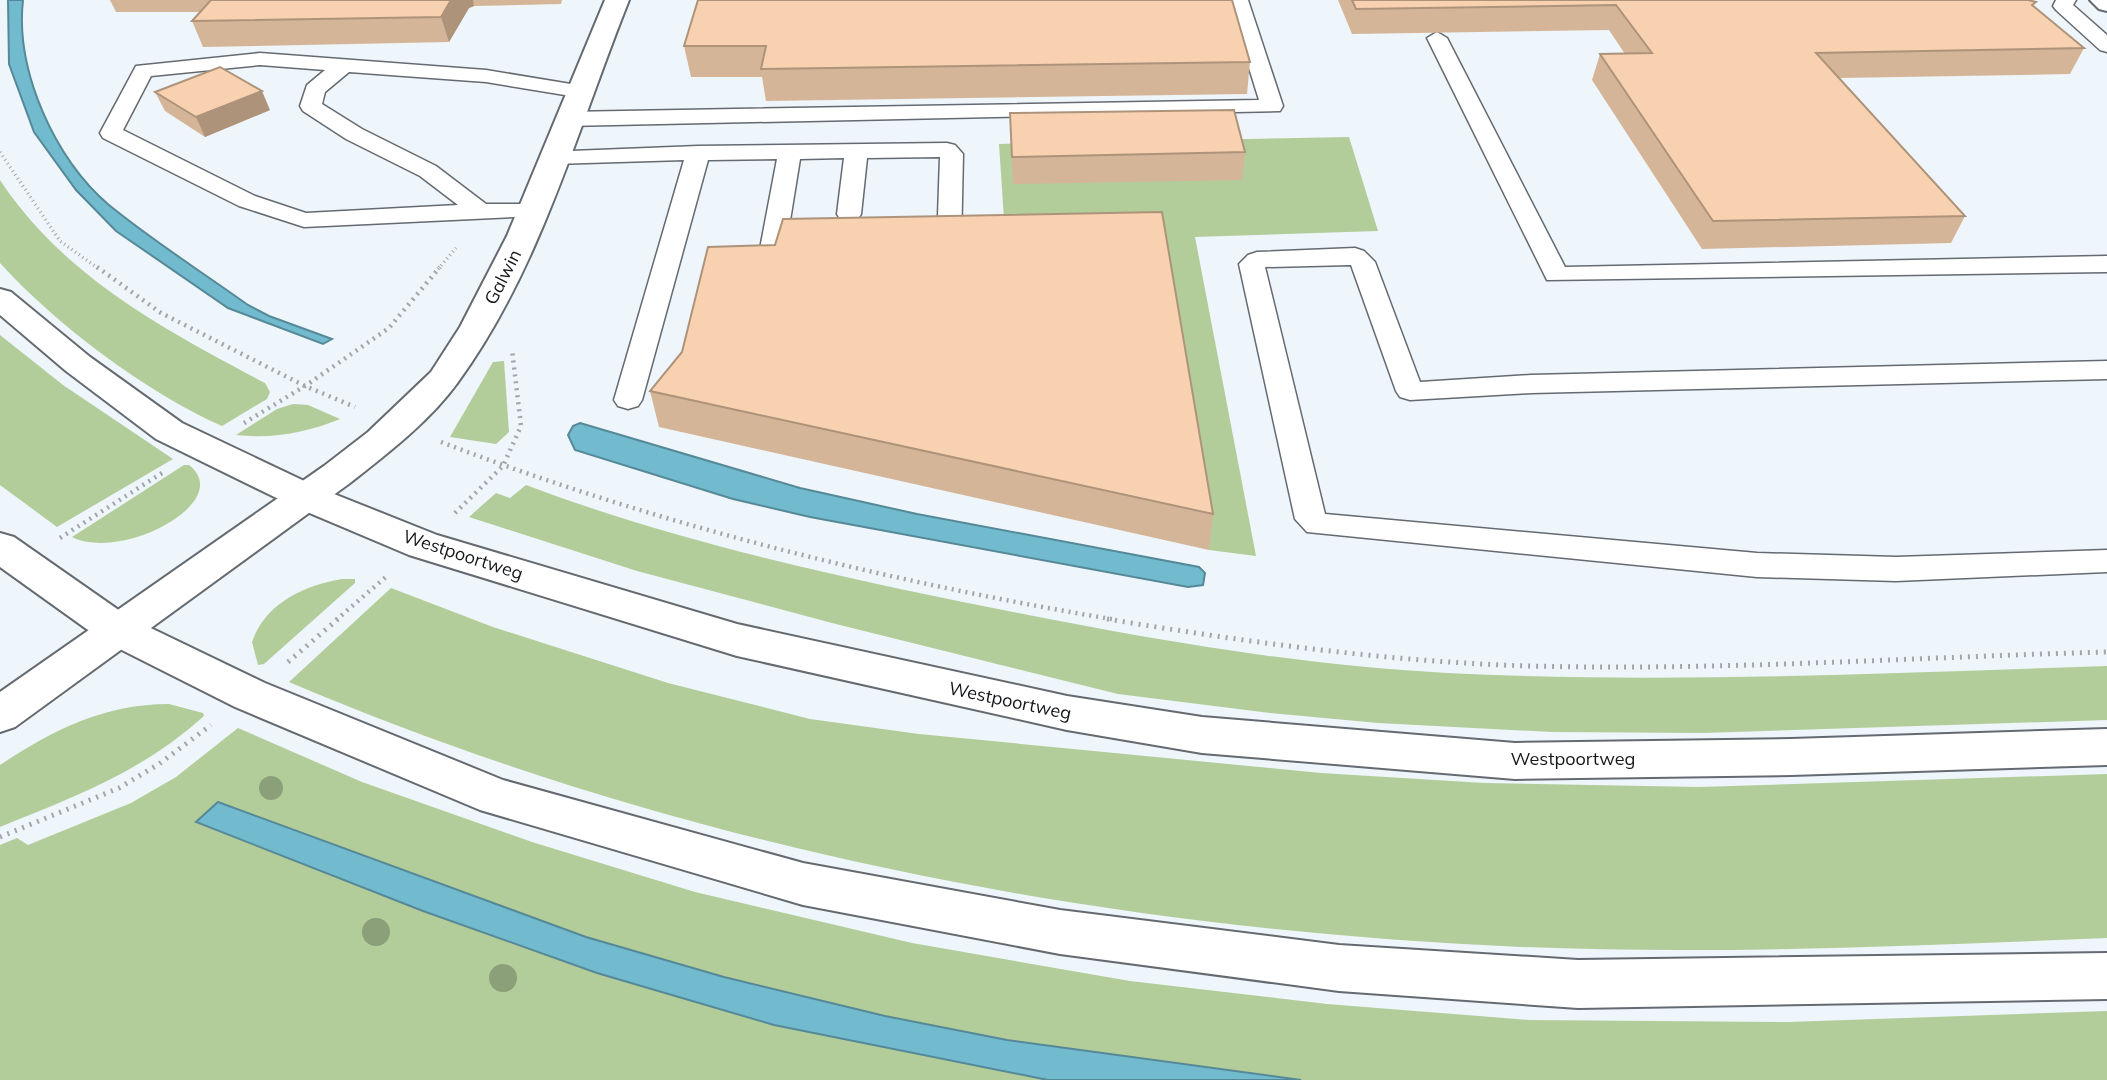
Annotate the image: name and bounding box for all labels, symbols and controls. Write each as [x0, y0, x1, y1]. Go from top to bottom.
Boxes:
street label: Galwin [479, 245, 526, 308]
street label: Westpoortweg [400, 524, 526, 585]
street label: Westpoortweg [947, 676, 1074, 725]
street label: Westpoortweg [1511, 747, 1635, 770]

